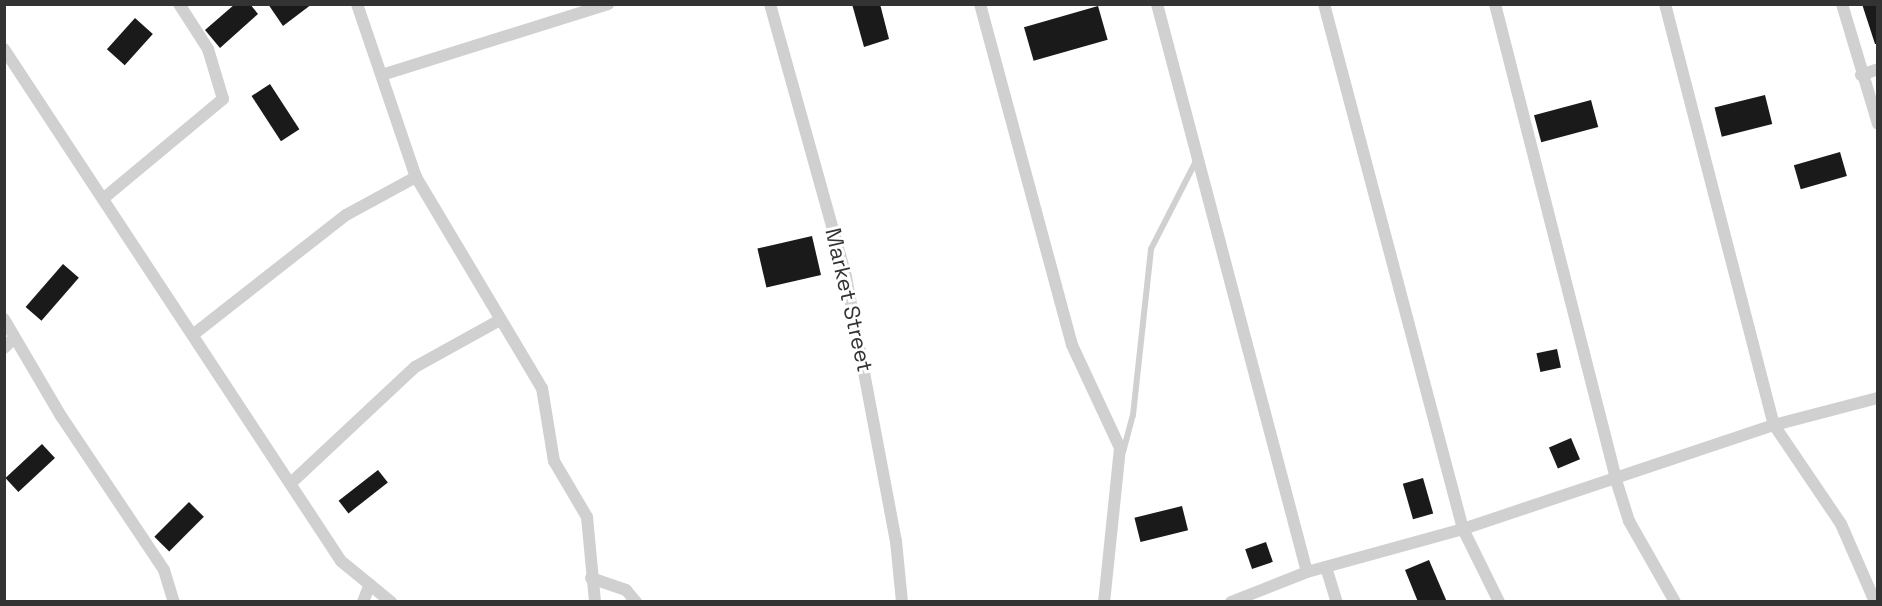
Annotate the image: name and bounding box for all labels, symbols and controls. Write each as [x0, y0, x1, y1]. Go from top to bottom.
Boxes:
street label: Market Street [820, 225, 878, 375]

